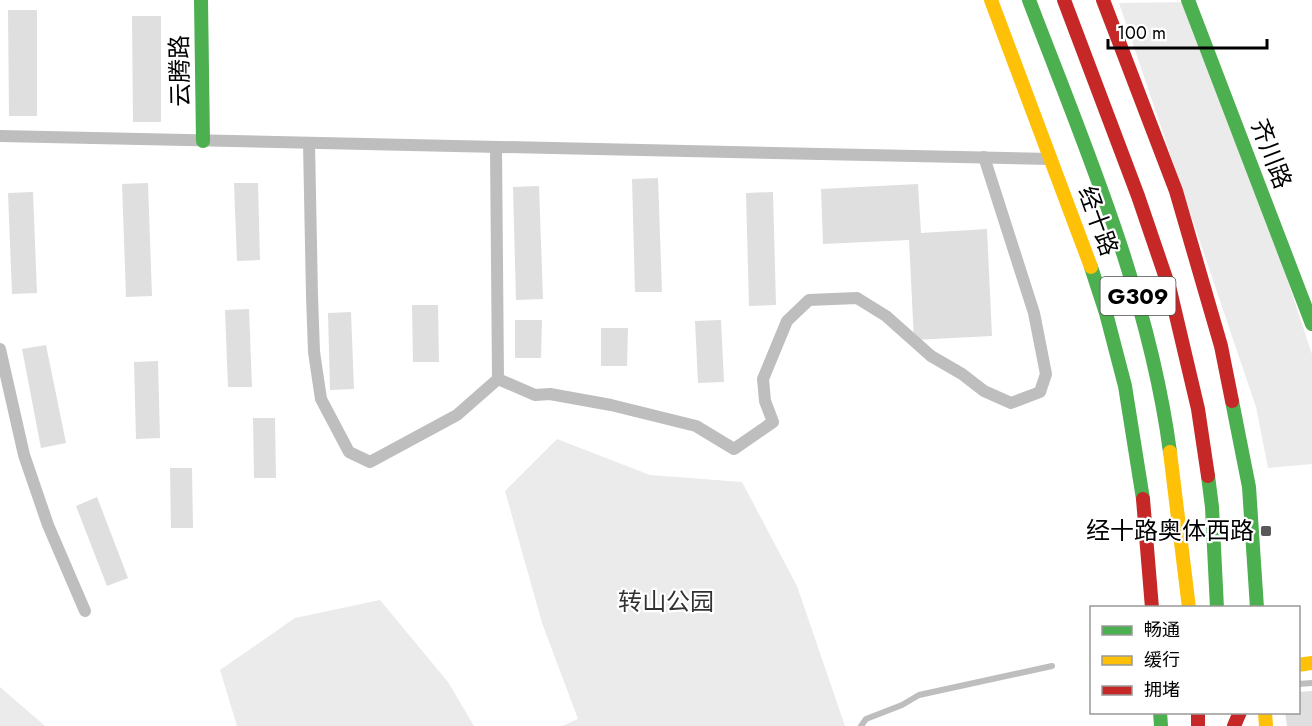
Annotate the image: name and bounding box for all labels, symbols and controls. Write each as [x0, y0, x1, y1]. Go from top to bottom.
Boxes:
scale bar [1108, 12, 1267, 50]
text: 100 m [1117, 20, 1166, 46]
street label: 云腾路 [161, 35, 198, 107]
street label: 齐川路 [1242, 114, 1301, 194]
street label: 经十路 [1070, 181, 1127, 261]
road number: G309 [1100, 277, 1176, 315]
place label: 经十路奥体西路 [1086, 513, 1254, 548]
marker: 经十路奥体西路 [1259, 524, 1273, 538]
park label: 转山公园 [618, 584, 714, 619]
legend [1090, 606, 1300, 714]
text: 畅通 [1144, 617, 1180, 643]
text: 缓行 [1144, 647, 1180, 673]
text: 拥堵 [1144, 677, 1180, 703]

